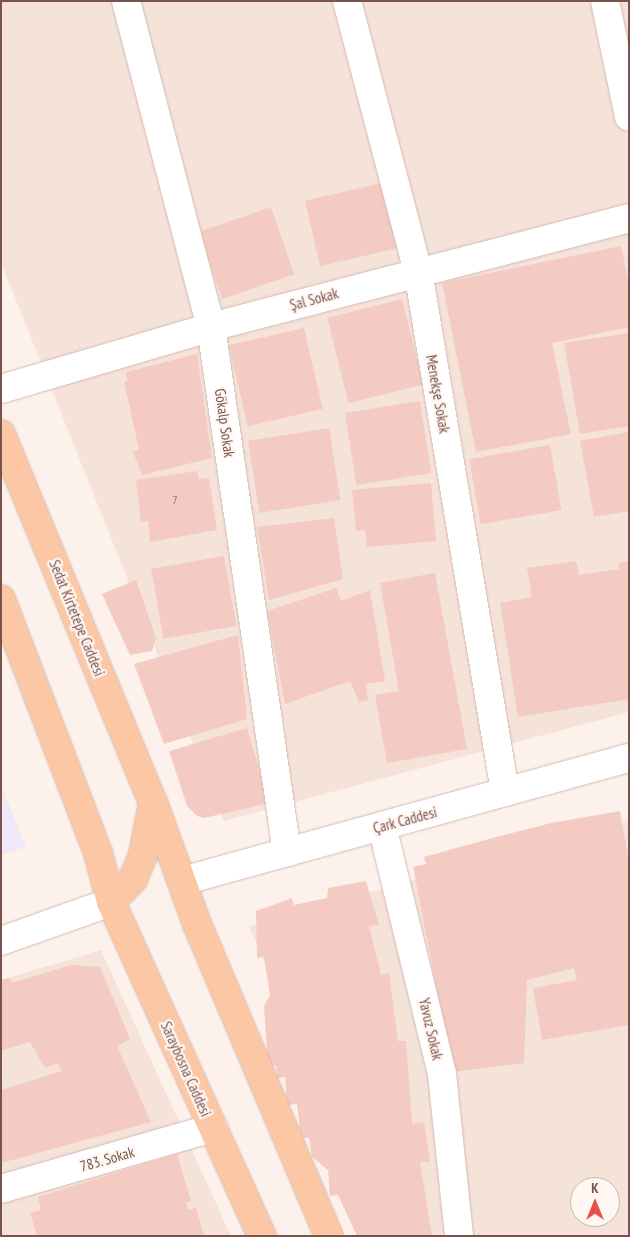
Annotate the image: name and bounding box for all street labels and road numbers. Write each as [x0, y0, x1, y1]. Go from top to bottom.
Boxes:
street label: Şal Sokak [288, 284, 340, 314]
street label: Menekşe Sokak [422, 353, 454, 435]
street label: Gökalp Sokak [211, 387, 239, 459]
street label: Sedat Kirtetepe Caddesi [45, 557, 109, 679]
street label: Çark Caddesi [371, 803, 439, 837]
street label: Yavuz Sokak [415, 996, 447, 1062]
street label: Saraybosna Caddesi [157, 1019, 215, 1119]
street label: 783. Sokak [77, 1143, 137, 1175]

